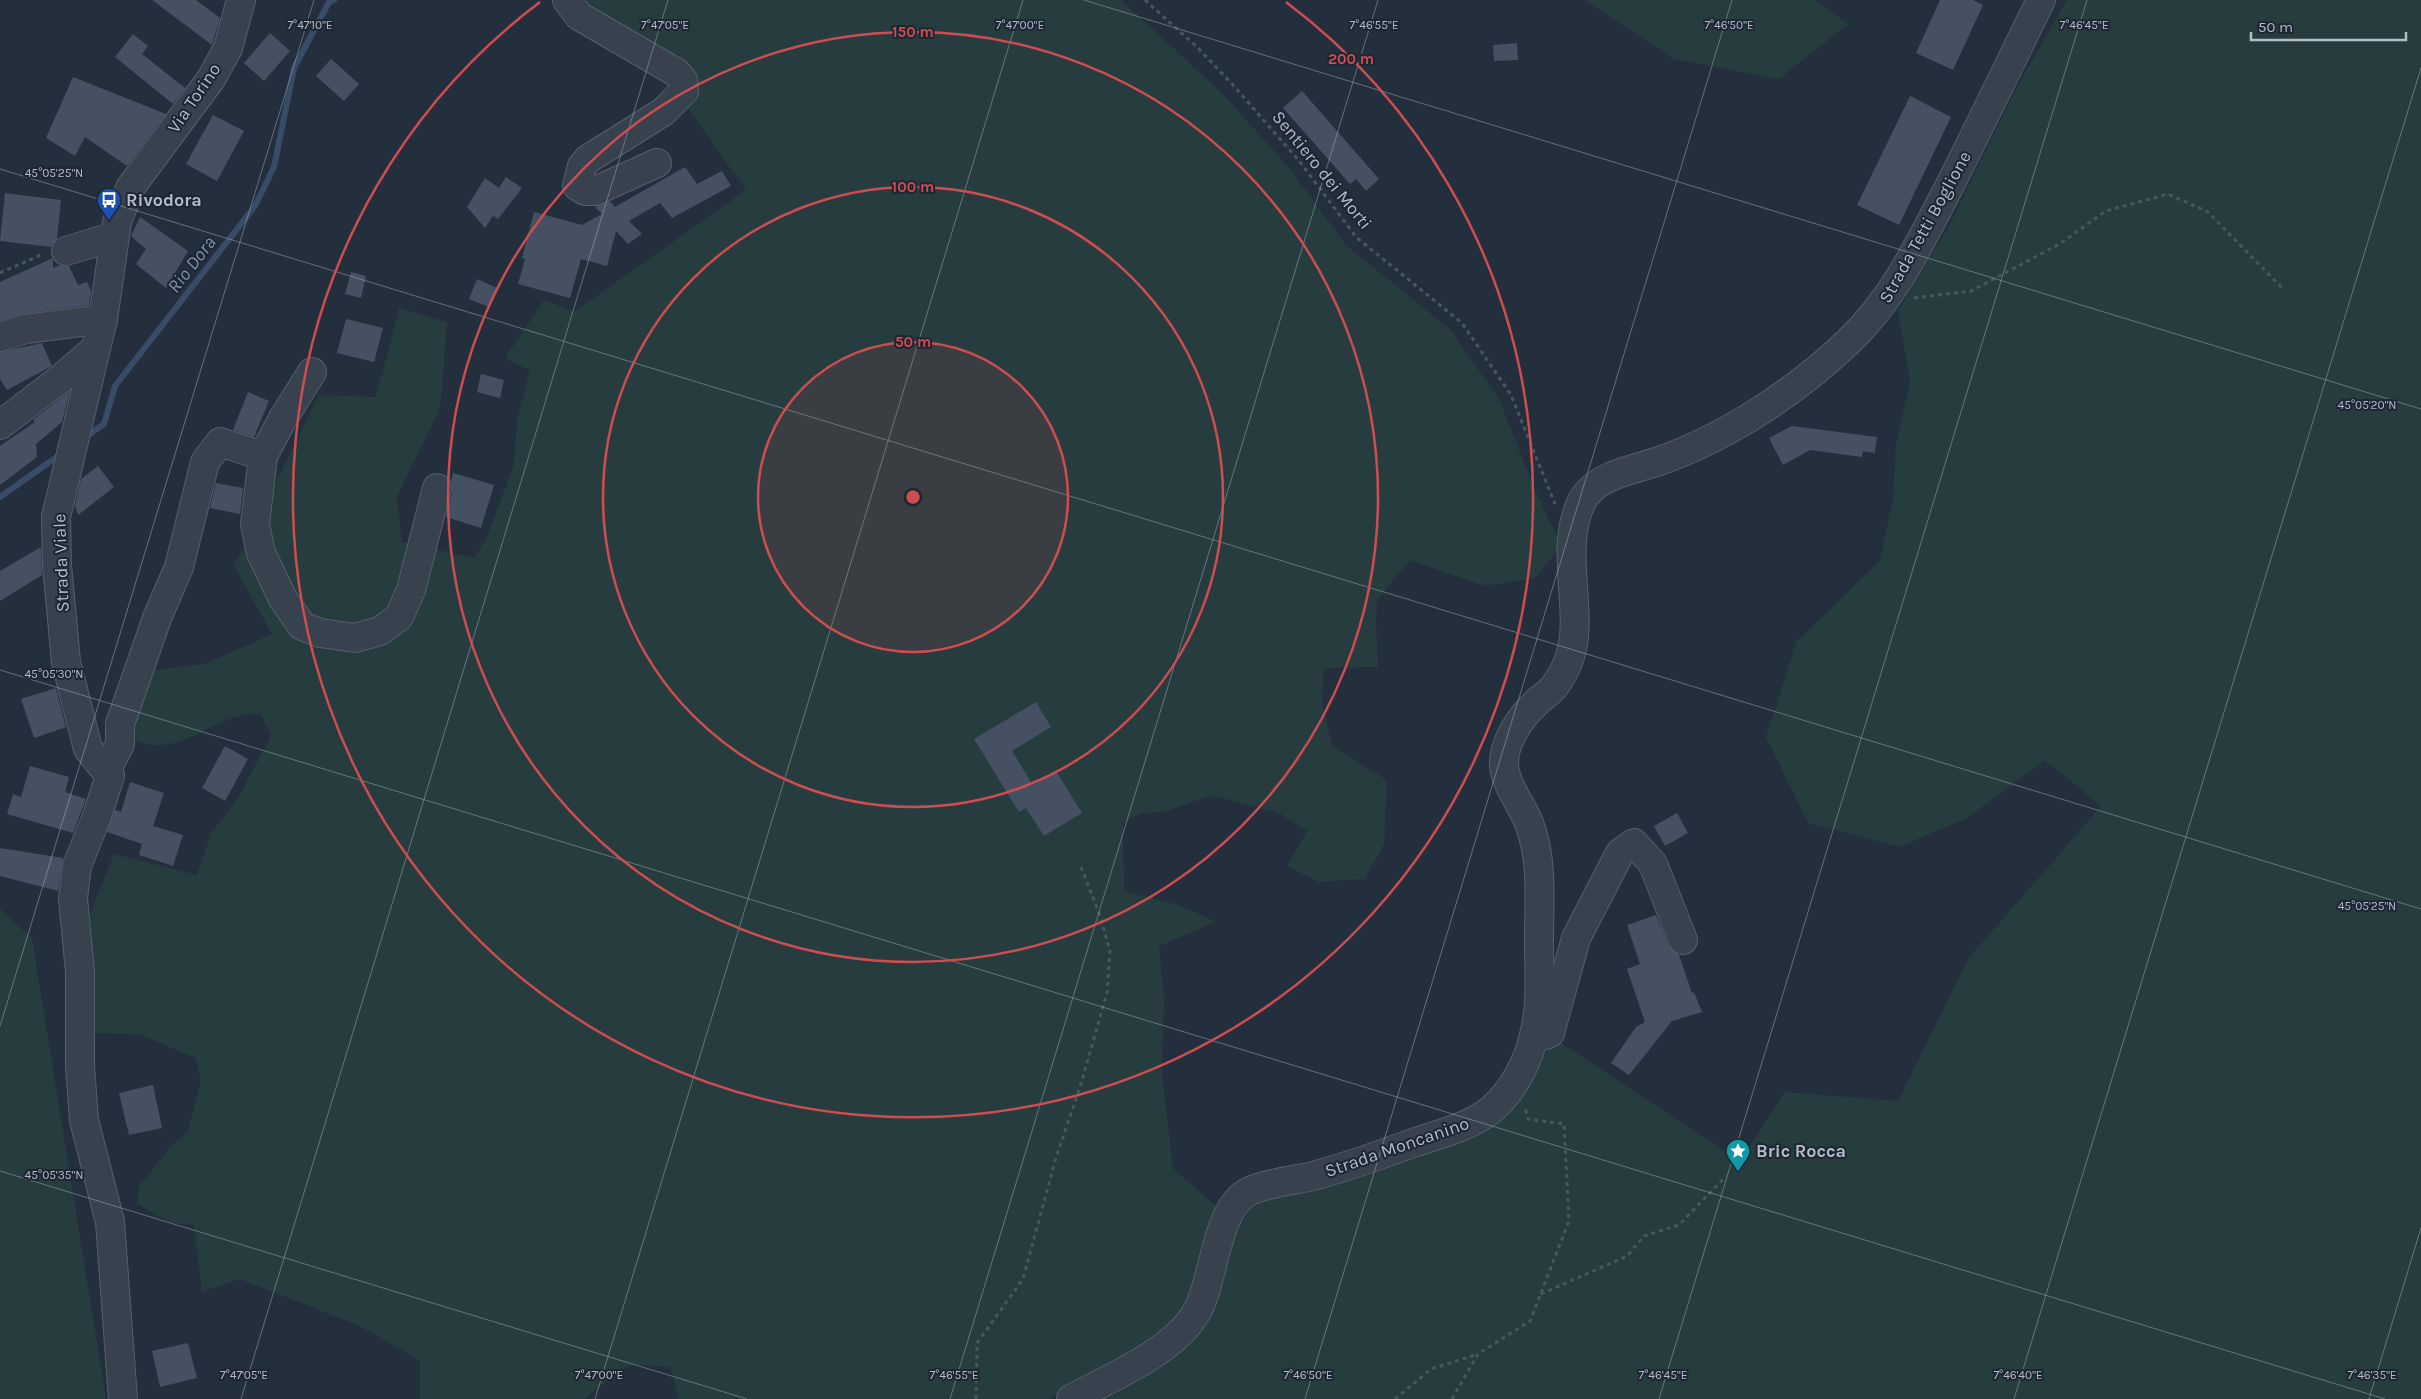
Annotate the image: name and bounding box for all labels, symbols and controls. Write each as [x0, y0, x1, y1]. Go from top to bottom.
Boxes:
scale bar [2251, 10, 2406, 42]
text: 7°47'10"E [287, 18, 333, 32]
text: 7°47'05"E [641, 18, 689, 32]
text: 7°47'00"E [996, 18, 1044, 32]
text: 7°46'55"E [1350, 18, 1398, 32]
text: 7°46'50"E [1704, 18, 1754, 32]
text: 7°46'45"E [2060, 18, 2108, 32]
text: 50 m [2258, 18, 2293, 36]
text: 150 m [892, 23, 934, 41]
text: 200 m [1328, 50, 1374, 68]
street label: Via Torino [163, 59, 225, 137]
street label: Sentiero dei Morti [1267, 106, 1377, 234]
street label: Strada Tetti Boglione [1874, 147, 1976, 307]
text: 45°05'25"N [25, 166, 83, 180]
text: 100 m [892, 178, 934, 196]
bus stop icon: Rivodora [96, 187, 122, 221]
place label: Rivodora [126, 189, 202, 211]
water label: Rio Dora [163, 232, 221, 297]
text: 50 m [895, 333, 931, 351]
text: 45°05'20"N [2337, 398, 2397, 412]
centre of rings [904, 488, 922, 506]
street label: Strada Viale [48, 513, 74, 613]
text: 45°05'30"N [24, 667, 84, 681]
text: 45°05'25"N [2338, 899, 2396, 913]
street label: Strada Moncanino [1322, 1112, 1472, 1182]
place icon: Bric Rocca [1725, 1138, 1751, 1172]
place label: Bric Rocca [1756, 1140, 1846, 1162]
text: 45°05'35"N [25, 1168, 83, 1182]
text: 7°47'05"E [220, 1368, 268, 1382]
text: 7°47'00"E [575, 1368, 623, 1382]
text: 7°46'55"E [930, 1368, 978, 1382]
text: 7°46'50"E [1283, 1368, 1333, 1382]
text: 7°46'45"E [1639, 1368, 1687, 1382]
text: 7°46'40"E [1993, 1368, 2043, 1382]
text: 7°46'35"E [2347, 1368, 2397, 1382]

